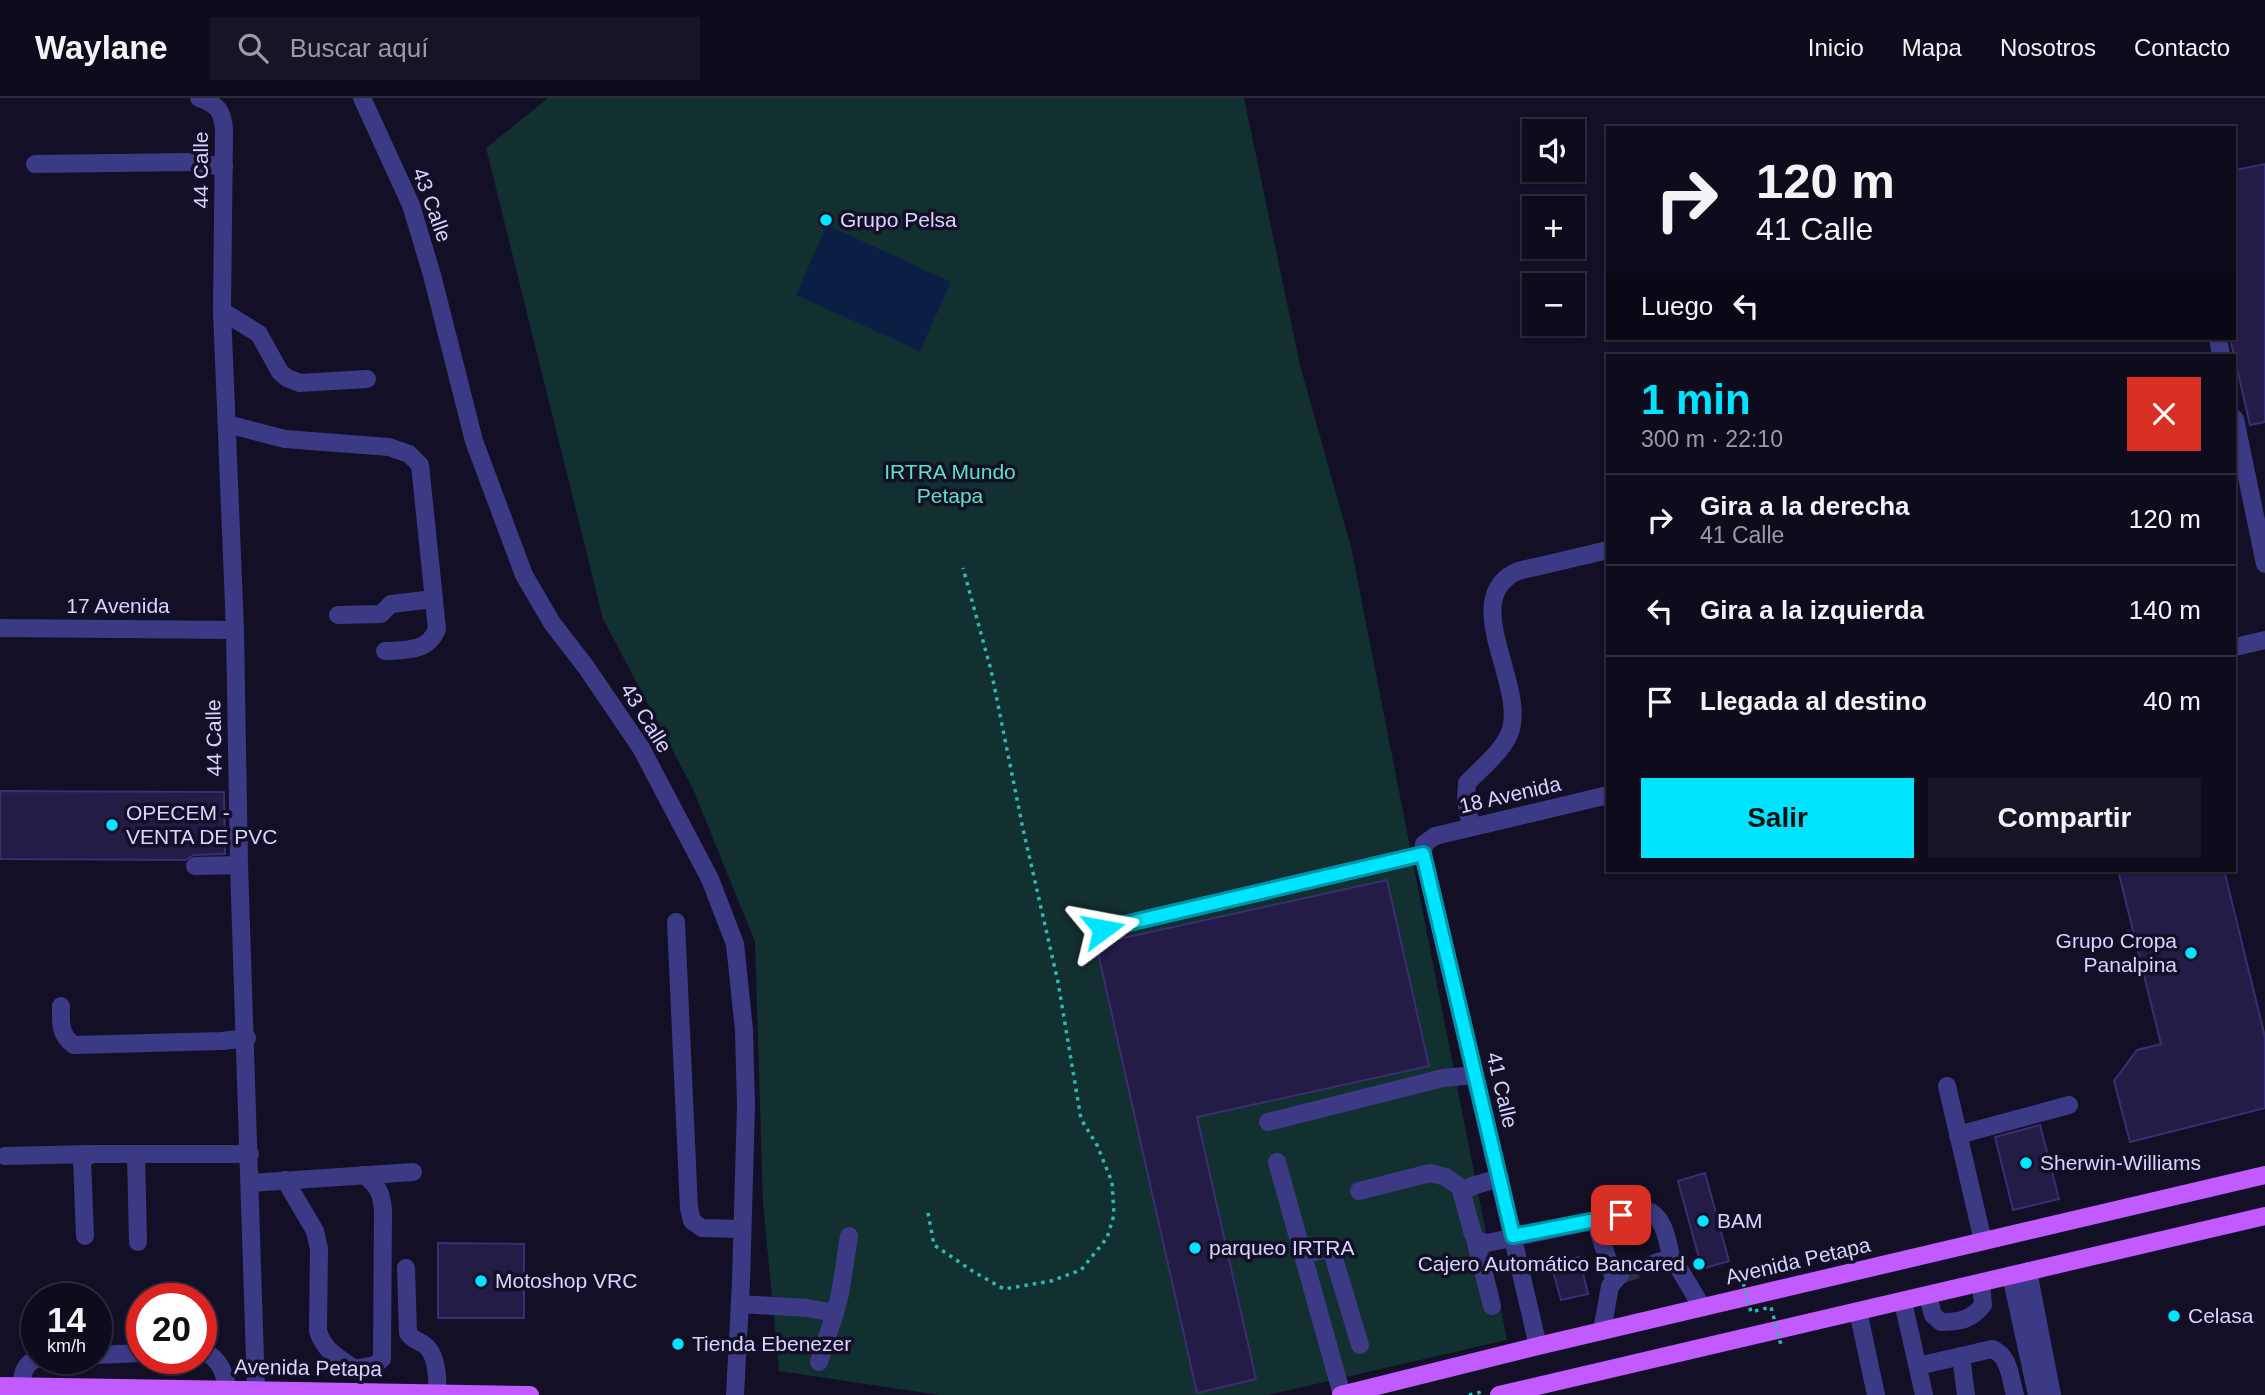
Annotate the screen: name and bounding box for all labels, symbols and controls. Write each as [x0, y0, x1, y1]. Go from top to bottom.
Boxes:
search box [210, 17, 700, 80]
text: Waylane [35, 29, 168, 66]
icon: search [234, 29, 272, 67]
text: Buscar aquí [290, 33, 428, 63]
text: Inicio [1808, 34, 1864, 61]
text: Mapa [1902, 34, 1962, 61]
text: Nosotros [2000, 34, 2096, 61]
text: Contacto [2134, 34, 2230, 61]
map controls [1522, 119, 1585, 336]
button: sound [1522, 119, 1585, 182]
street label: 44 Calle [189, 131, 212, 209]
icon: right [1641, 154, 1732, 245]
text: 120 m [1756, 154, 1895, 208]
street label: 43 Calle [408, 165, 456, 245]
button: + [1522, 196, 1585, 259]
place label: Grupo Pelsa [840, 208, 957, 231]
text: 41 Calle [1756, 211, 1873, 247]
marker: Grupo Pelsa [818, 212, 834, 228]
button: − [1522, 273, 1585, 336]
icon: left [1727, 287, 1765, 325]
text: Luego [1641, 291, 1713, 321]
text: 1 min [1641, 376, 1751, 423]
button: close [2127, 377, 2201, 451]
text: 300 m · 22:10 [1641, 426, 1783, 452]
park label: IRTRA Mundo Petapa [884, 460, 1016, 507]
text: Gira a la derecha [1700, 491, 1910, 521]
icon: right [1641, 501, 1679, 539]
text: 120 m [2129, 504, 2201, 534]
text: 41 Calle [1700, 522, 1784, 548]
icon: left [1641, 592, 1679, 630]
street label: 17 Avenida [66, 594, 170, 617]
text: Gira a la izquierda [1700, 595, 1924, 625]
text: 140 m [2129, 595, 2201, 625]
street label: 43 Calle [616, 679, 677, 757]
icon: arrive [1641, 683, 1679, 721]
text: Llegada al destino [1700, 686, 1927, 716]
text: 40 m [2143, 686, 2201, 716]
street label: 44 Calle [201, 699, 226, 777]
street label: 18 Avenida [1457, 772, 1563, 817]
button: Salir [1641, 778, 1914, 858]
button: Compartir [1928, 778, 2201, 858]
place label: OPECEM - VENTA DE PVC [126, 801, 277, 848]
marker: OPECEM - VENTA DE PVC [104, 817, 120, 833]
position arrow [1066, 892, 1140, 966]
place label: Grupo Cropa Panalpina [2056, 929, 2177, 976]
marker: Grupo Cropa Panalpina [2183, 945, 2199, 961]
street label: 41 Calle [1483, 1050, 1522, 1130]
place label: Sherwin-Williams [2040, 1151, 2201, 1174]
marker: Sherwin-Williams [2018, 1155, 2034, 1171]
pin [1591, 1185, 1651, 1245]
icon: arrive [1602, 1196, 1640, 1234]
place label: BAM [1717, 1209, 1763, 1232]
marker: BAM [1695, 1213, 1711, 1229]
street label: Avenida Petapa [1723, 1233, 1873, 1288]
place label: parqueo IRTRA [1209, 1236, 1355, 1259]
marker: parqueo IRTRA [1187, 1240, 1203, 1256]
place label: Cajero Automático Bancared [1418, 1252, 1685, 1275]
marker: Cajero Automático Bancared [1691, 1256, 1707, 1272]
place label: Motoshop VRC [495, 1269, 637, 1292]
marker: Motoshop VRC [473, 1273, 489, 1289]
speed limit sign: 20 [126, 1283, 217, 1374]
text: 14 [47, 1300, 86, 1339]
place label: Celasa [2188, 1304, 2254, 1327]
marker: Celasa [2166, 1308, 2182, 1324]
place label: Tienda Ebenezer [692, 1332, 851, 1355]
text: km/h [47, 1336, 86, 1356]
marker: Tienda Ebenezer [670, 1336, 686, 1352]
street label: Avenida Petapa [234, 1355, 382, 1380]

